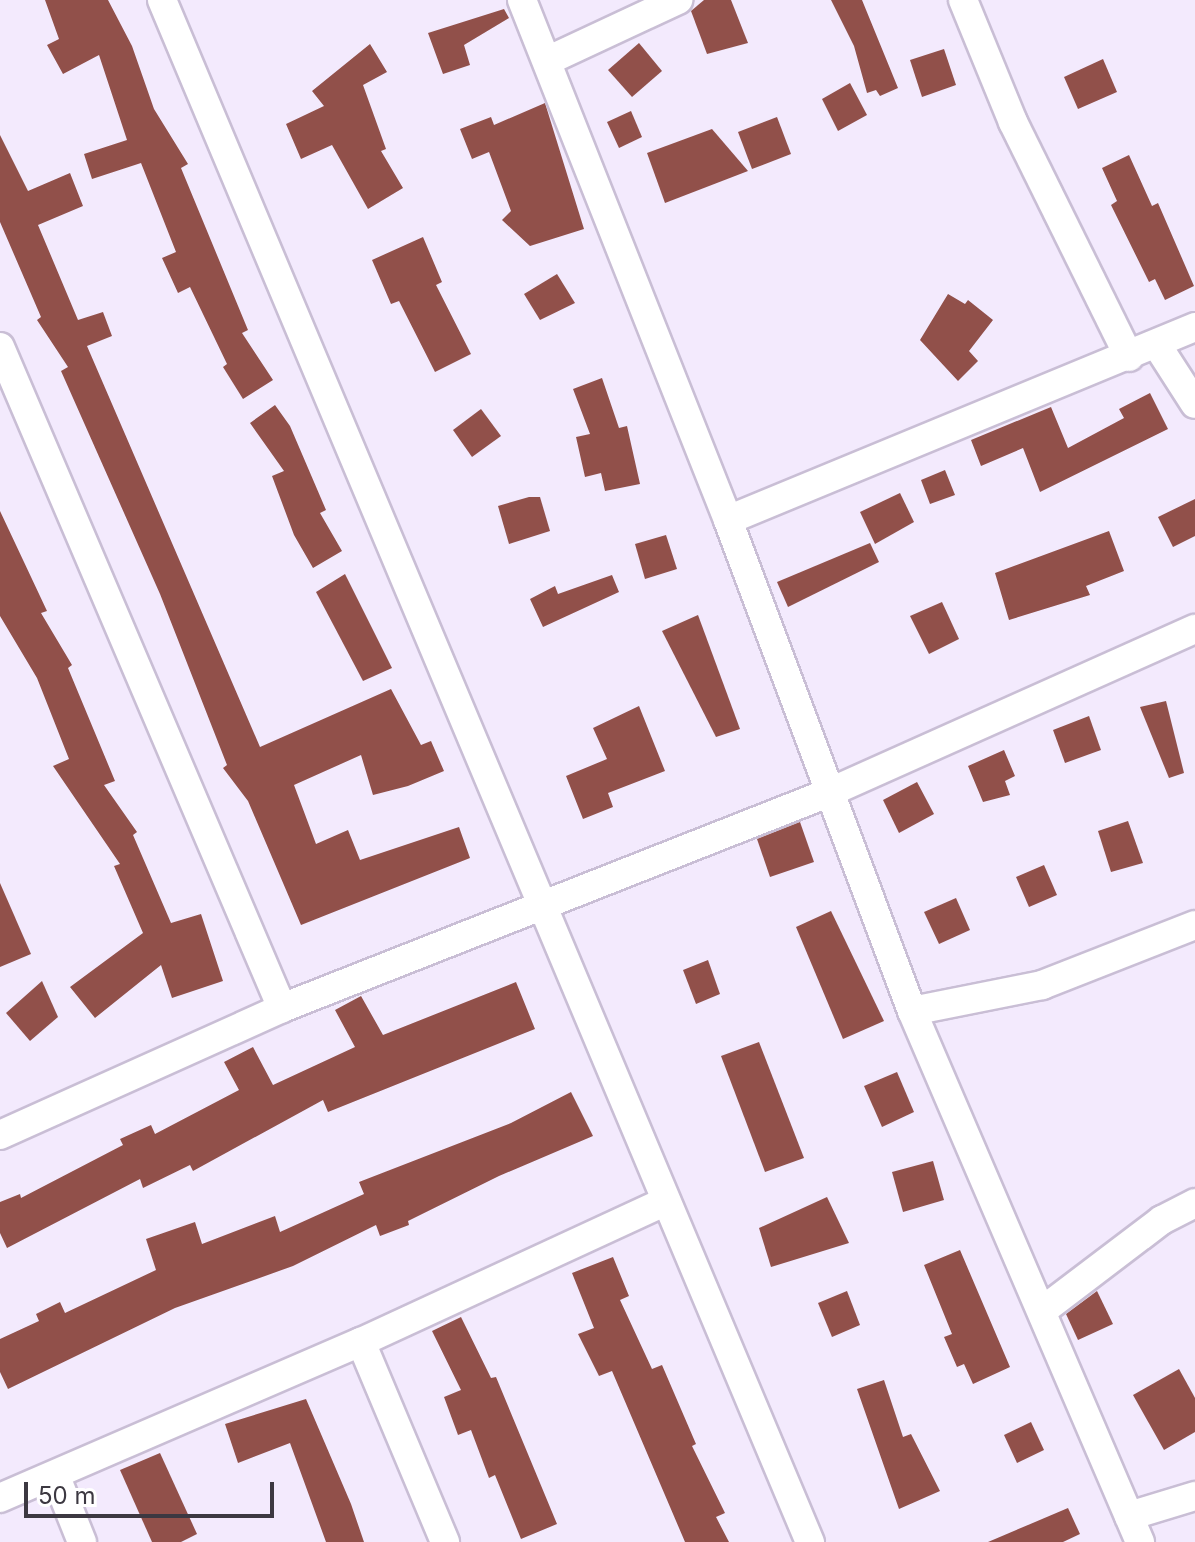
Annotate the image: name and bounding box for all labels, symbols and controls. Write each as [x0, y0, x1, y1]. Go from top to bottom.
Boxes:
scale bar [28, 1466, 278, 1516]
text: 50 m [38, 1481, 96, 1510]

